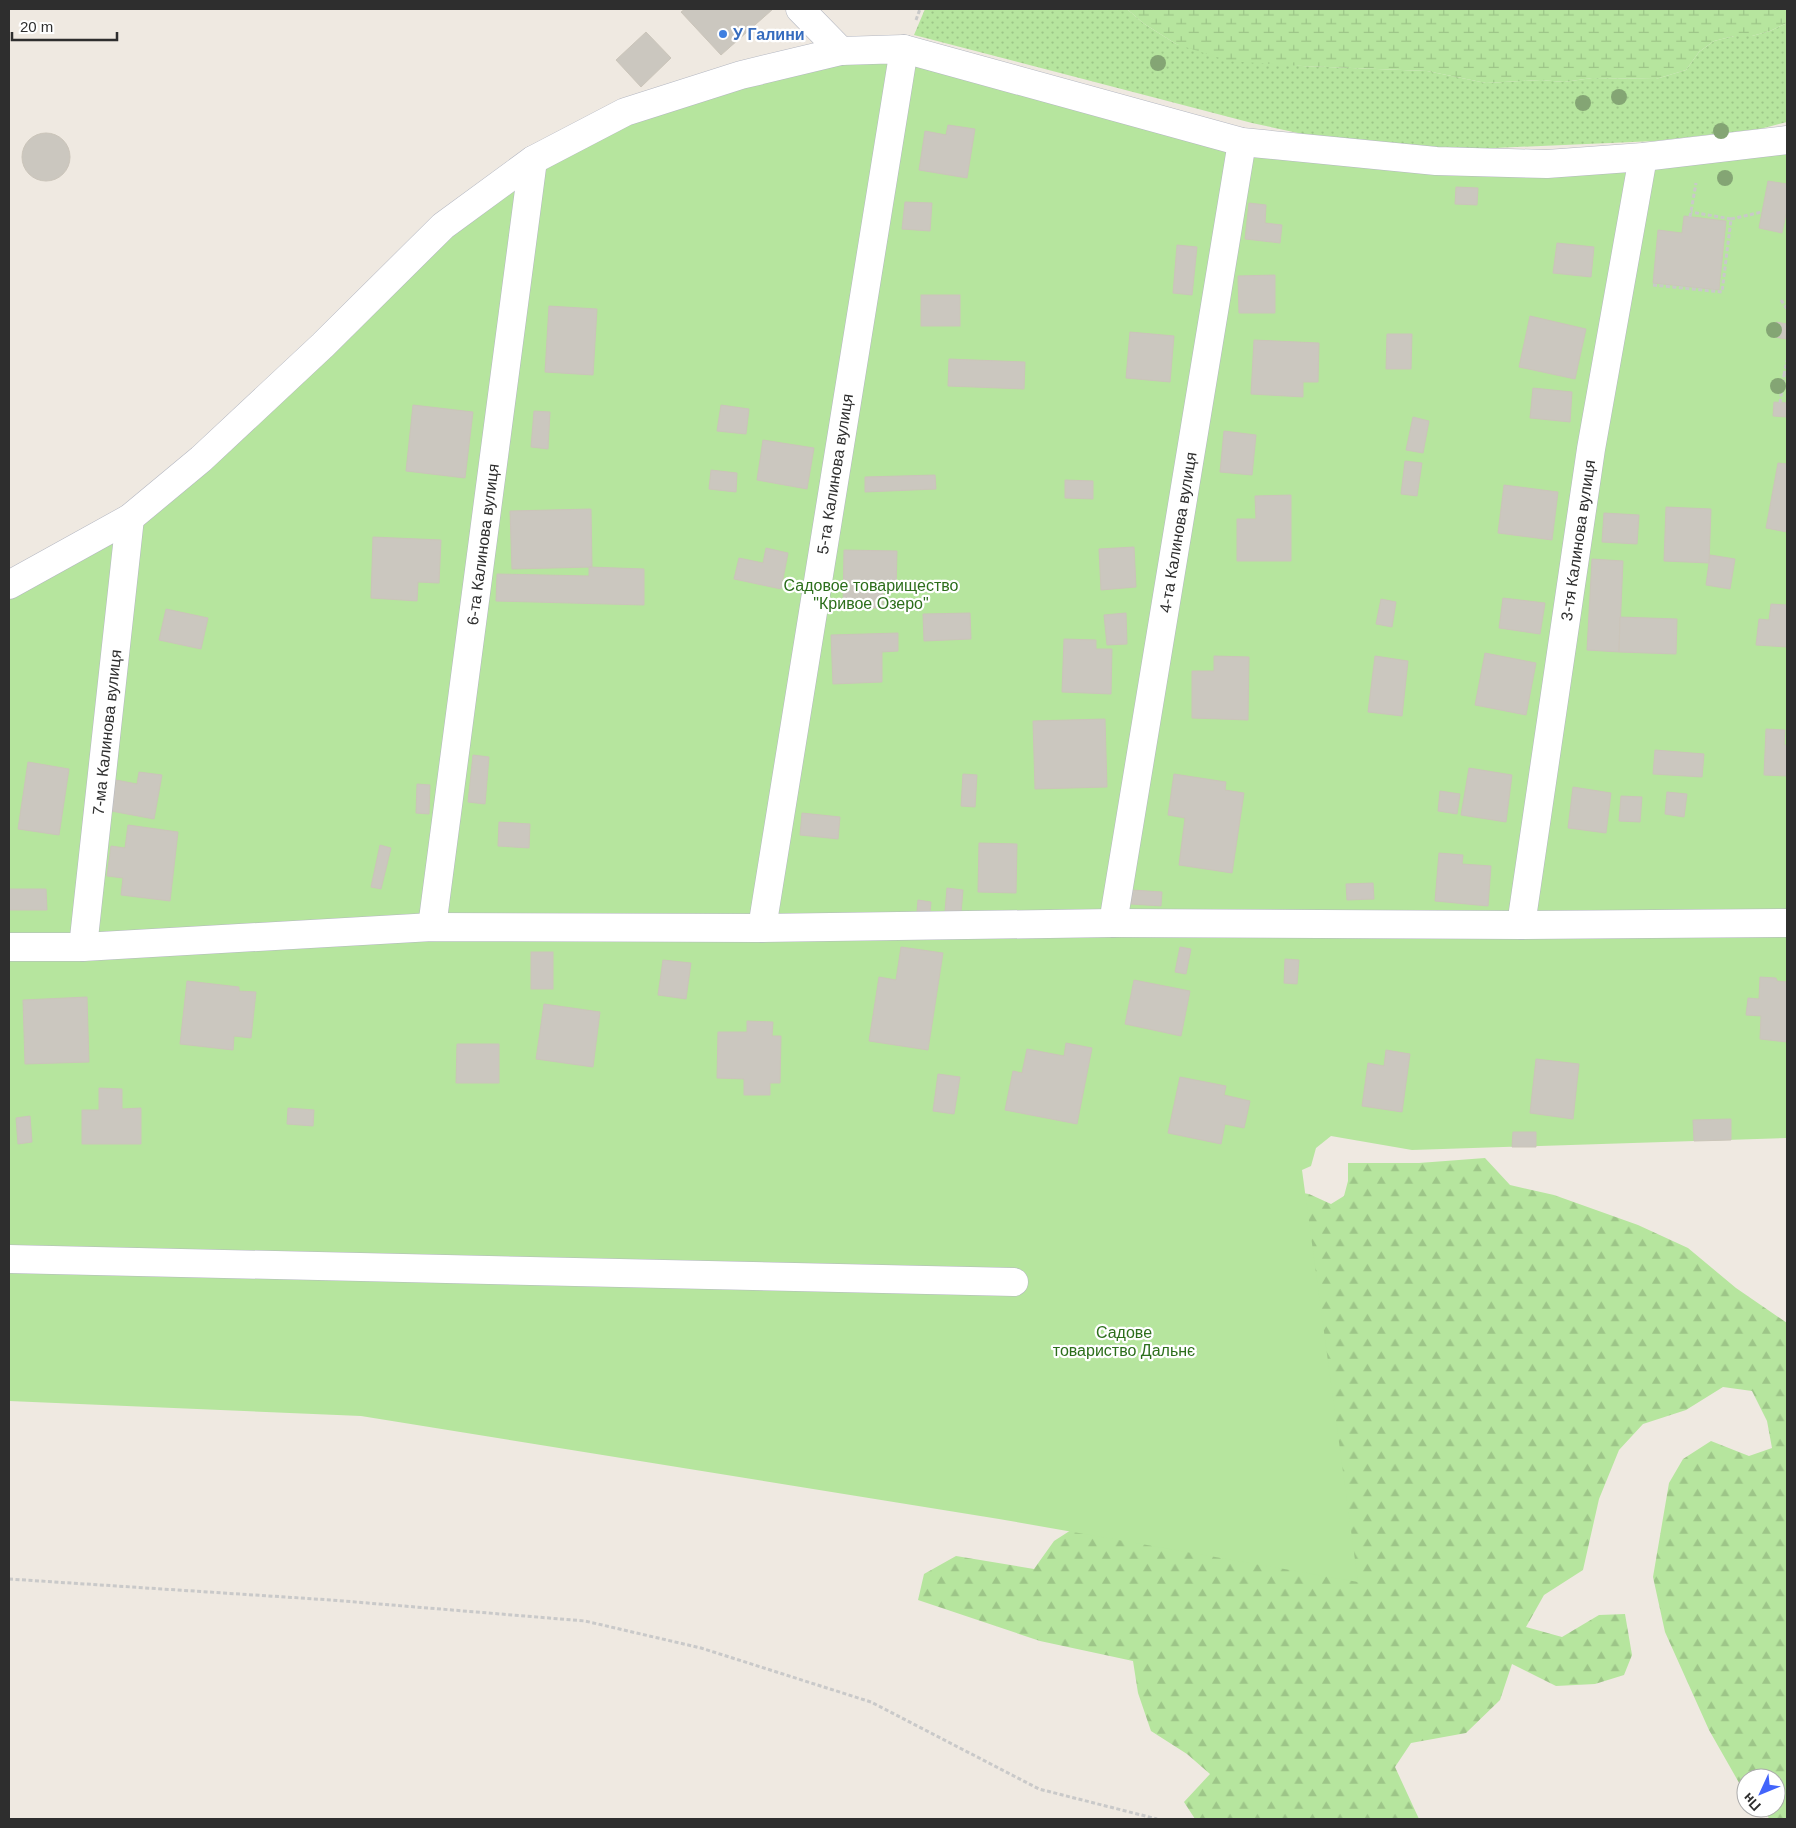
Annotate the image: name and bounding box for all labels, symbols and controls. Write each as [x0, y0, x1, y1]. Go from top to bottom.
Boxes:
scale bar [12, 10, 118, 42]
text: 20 m [20, 18, 53, 35]
place label: У Галини [733, 26, 805, 43]
marker: У Галини [717, 28, 729, 40]
street label: 5-та Калинова вулиця [814, 392, 856, 556]
street label: 4-та Калинова вулиця [1156, 451, 1199, 614]
street label: 3-тя Калинова вулиця [1557, 458, 1598, 622]
street label: 6-та Калинова вулиця [463, 463, 501, 626]
park label: Садовое товарищество "Кривое Озеро" [784, 577, 959, 612]
street label: 7-ма Калинова вулиця [89, 649, 124, 816]
park label: Садове товариство Дальнє [1053, 1324, 1195, 1359]
north arrow [1736, 1768, 1786, 1818]
text: Пн [1739, 1790, 1764, 1814]

